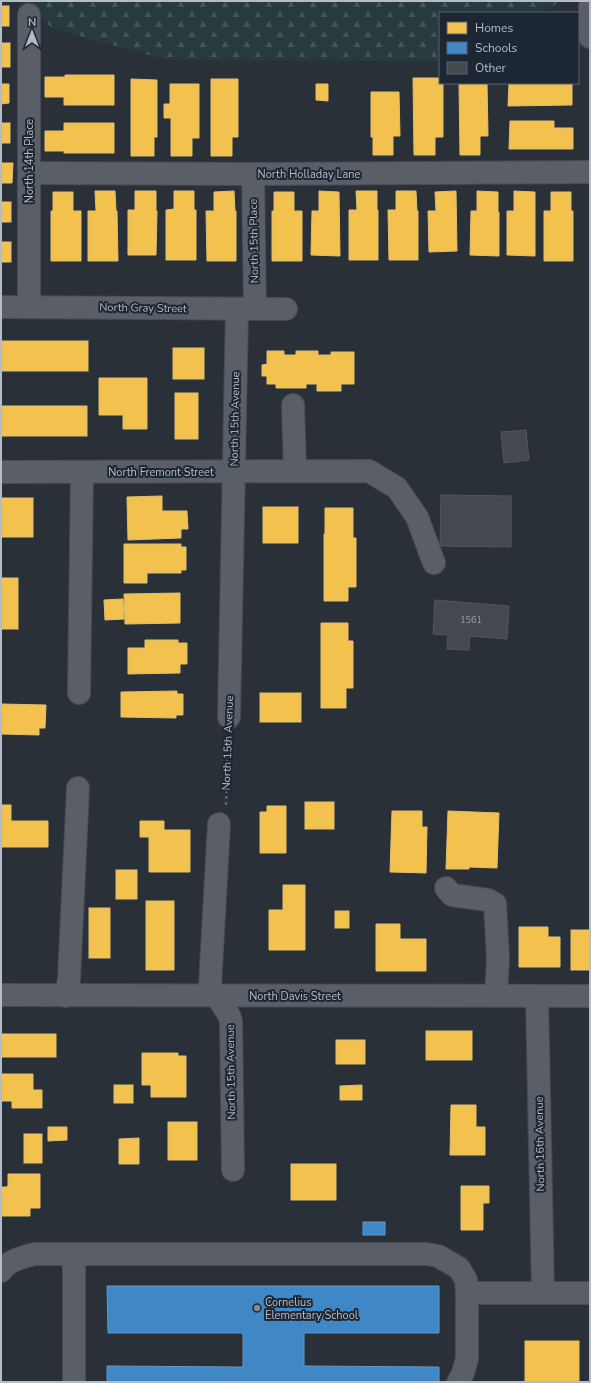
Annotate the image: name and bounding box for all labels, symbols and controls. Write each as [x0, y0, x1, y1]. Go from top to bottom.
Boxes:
north arrow [12, 12, 52, 52]
legend [439, 12, 579, 84]
text: N [28, 15, 36, 30]
text: Homes [475, 20, 513, 36]
text: Schools [475, 40, 518, 56]
text: Other [475, 60, 507, 76]
street label: North 14th Place [22, 119, 37, 203]
street label: North Holladay Lane [258, 167, 361, 182]
street label: North 15th Place [246, 199, 262, 283]
street label: North Gray Street [99, 300, 187, 316]
street label: North 15th Avenue [227, 371, 243, 467]
street label: North Fremont Street [108, 465, 214, 480]
house number: 1561 [460, 614, 482, 626]
street label: North 15th Avenue [219, 695, 237, 791]
street label: North Davis Street [249, 989, 341, 1004]
street label: North 15th Avenue [223, 1024, 239, 1120]
street label: North 16th Avenue [532, 1096, 548, 1192]
place label: Cornelius Elementary School [265, 1295, 359, 1323]
marker: Cornelius Elementary School [252, 1303, 262, 1313]

